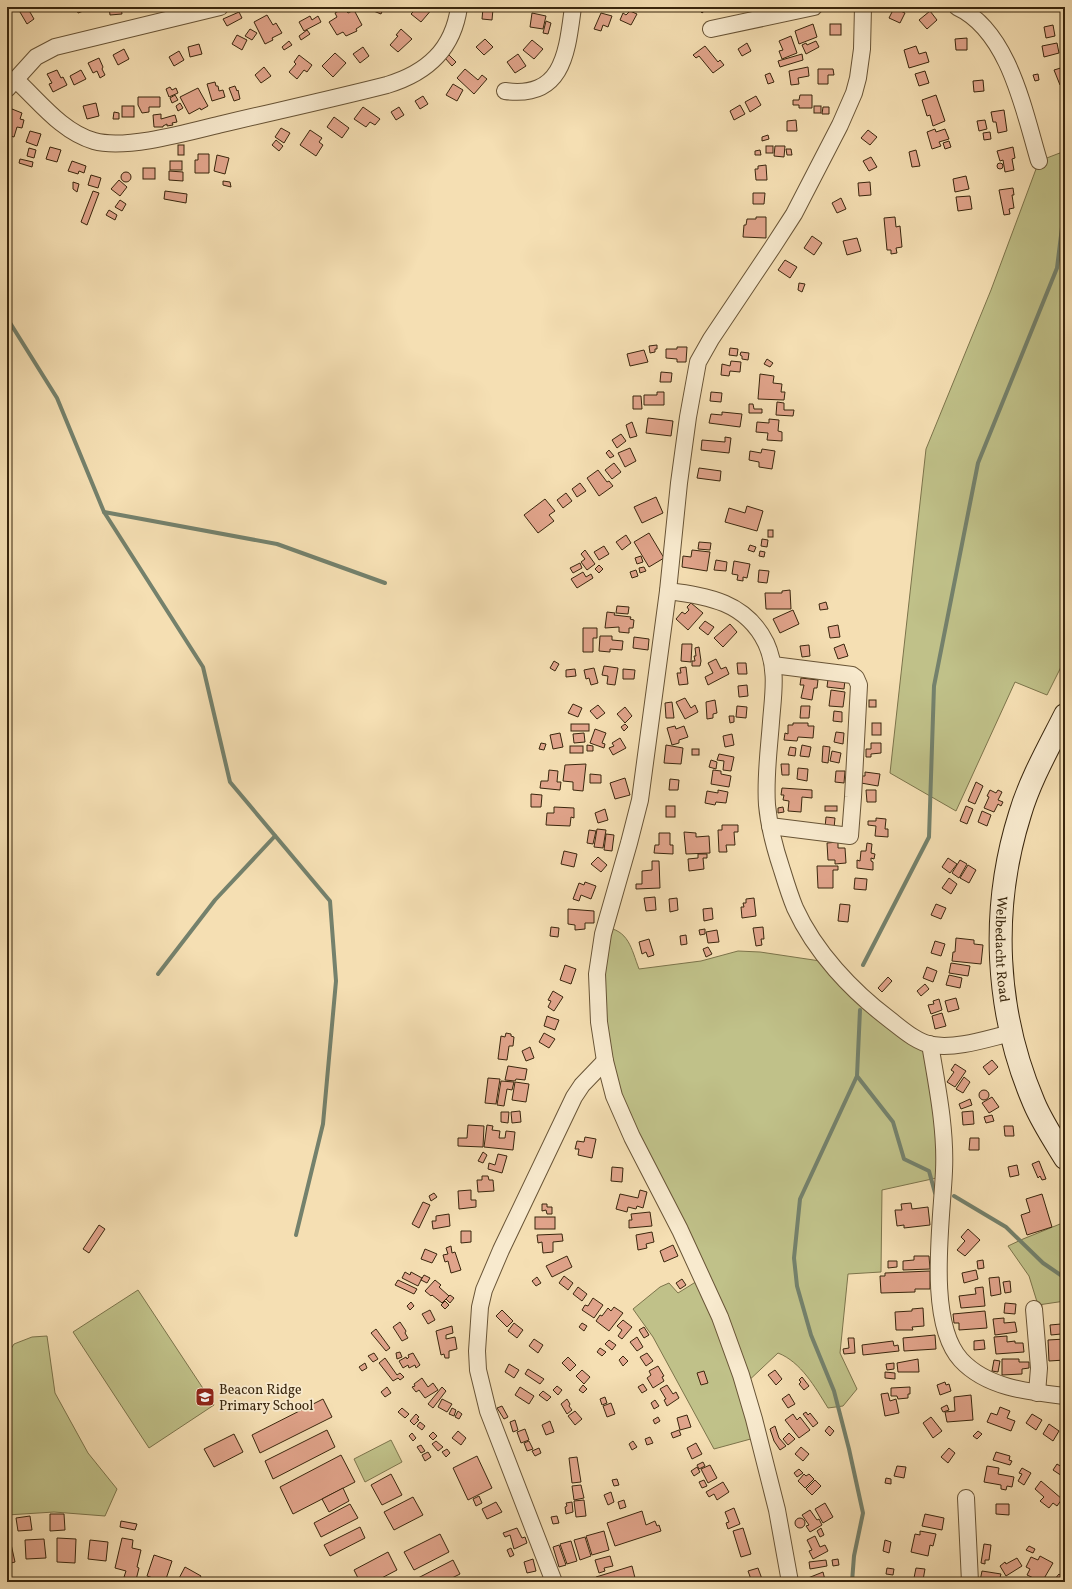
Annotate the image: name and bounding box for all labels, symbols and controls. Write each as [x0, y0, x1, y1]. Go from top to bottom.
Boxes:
street label: Welbedacht Road [990, 895, 1013, 1004]
place label: Beacon Ridge Primary School [219, 1381, 313, 1416]
school or university icon: Beacon Ridge Primary School [194, 1386, 216, 1408]

